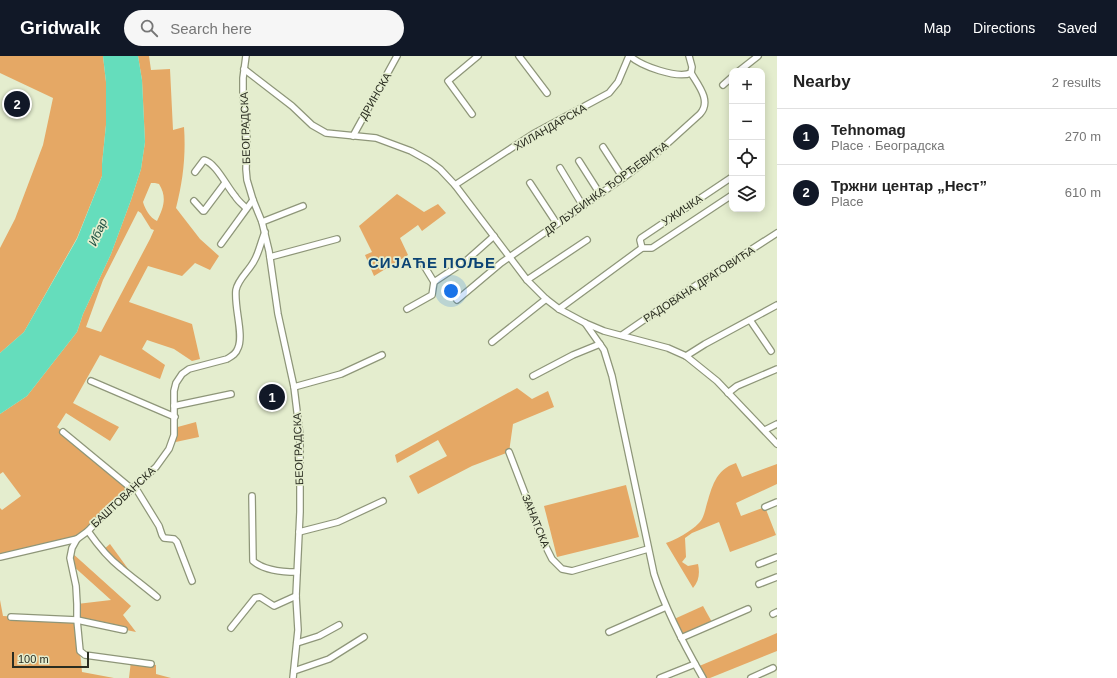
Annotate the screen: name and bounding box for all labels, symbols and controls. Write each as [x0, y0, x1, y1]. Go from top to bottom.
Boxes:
search box [124, 10, 404, 46]
text: Gridwalk [20, 17, 100, 38]
icon: search [138, 17, 160, 39]
text: Search here [170, 20, 252, 37]
text: Map [924, 20, 951, 36]
text: Directions [973, 20, 1035, 36]
text: Saved [1057, 20, 1097, 36]
map controls [729, 68, 765, 212]
button: + [729, 68, 765, 104]
street label: ДРИНСКА [357, 70, 394, 122]
text: Nearby [793, 72, 851, 91]
text: 2 results [1052, 75, 1101, 90]
pin: 2 [4, 89, 30, 119]
street label: БЕОГРАДСКА [238, 91, 252, 164]
street label: ХИЛАНДАРСКА [512, 101, 589, 153]
button: − [729, 104, 765, 140]
text: Tehnomag [831, 121, 906, 138]
text: 1 [802, 129, 810, 144]
text: 270 m [1065, 129, 1101, 144]
text: Place · Београдска [831, 138, 945, 153]
street label: ДР ЉУБИНКА ЂОРЂЕВИЋА [542, 139, 671, 237]
button: locate [729, 140, 765, 176]
button: layers [729, 176, 765, 212]
text: Тржни центар „Нест” [831, 177, 987, 194]
text: 2 [802, 185, 810, 200]
text: 610 m [1065, 185, 1101, 200]
street label: УЖИЧКА [660, 192, 705, 228]
text: Place [831, 194, 864, 209]
water label: Ибар [86, 216, 110, 248]
street label: РАДОВАНА ДРАГОВИЋА [641, 243, 757, 324]
district label: СИЈАЋЕ ПОЉЕ [368, 254, 496, 271]
your location [441, 281, 461, 301]
pin: 1 [259, 382, 285, 412]
street label: БЕОГРАДСКА [291, 412, 305, 485]
street label: БАШТОВАНСКА [89, 464, 158, 530]
street label: ЗАНАТСКА [520, 492, 552, 550]
scale bar [12, 650, 89, 669]
text: 100 m [18, 653, 49, 665]

